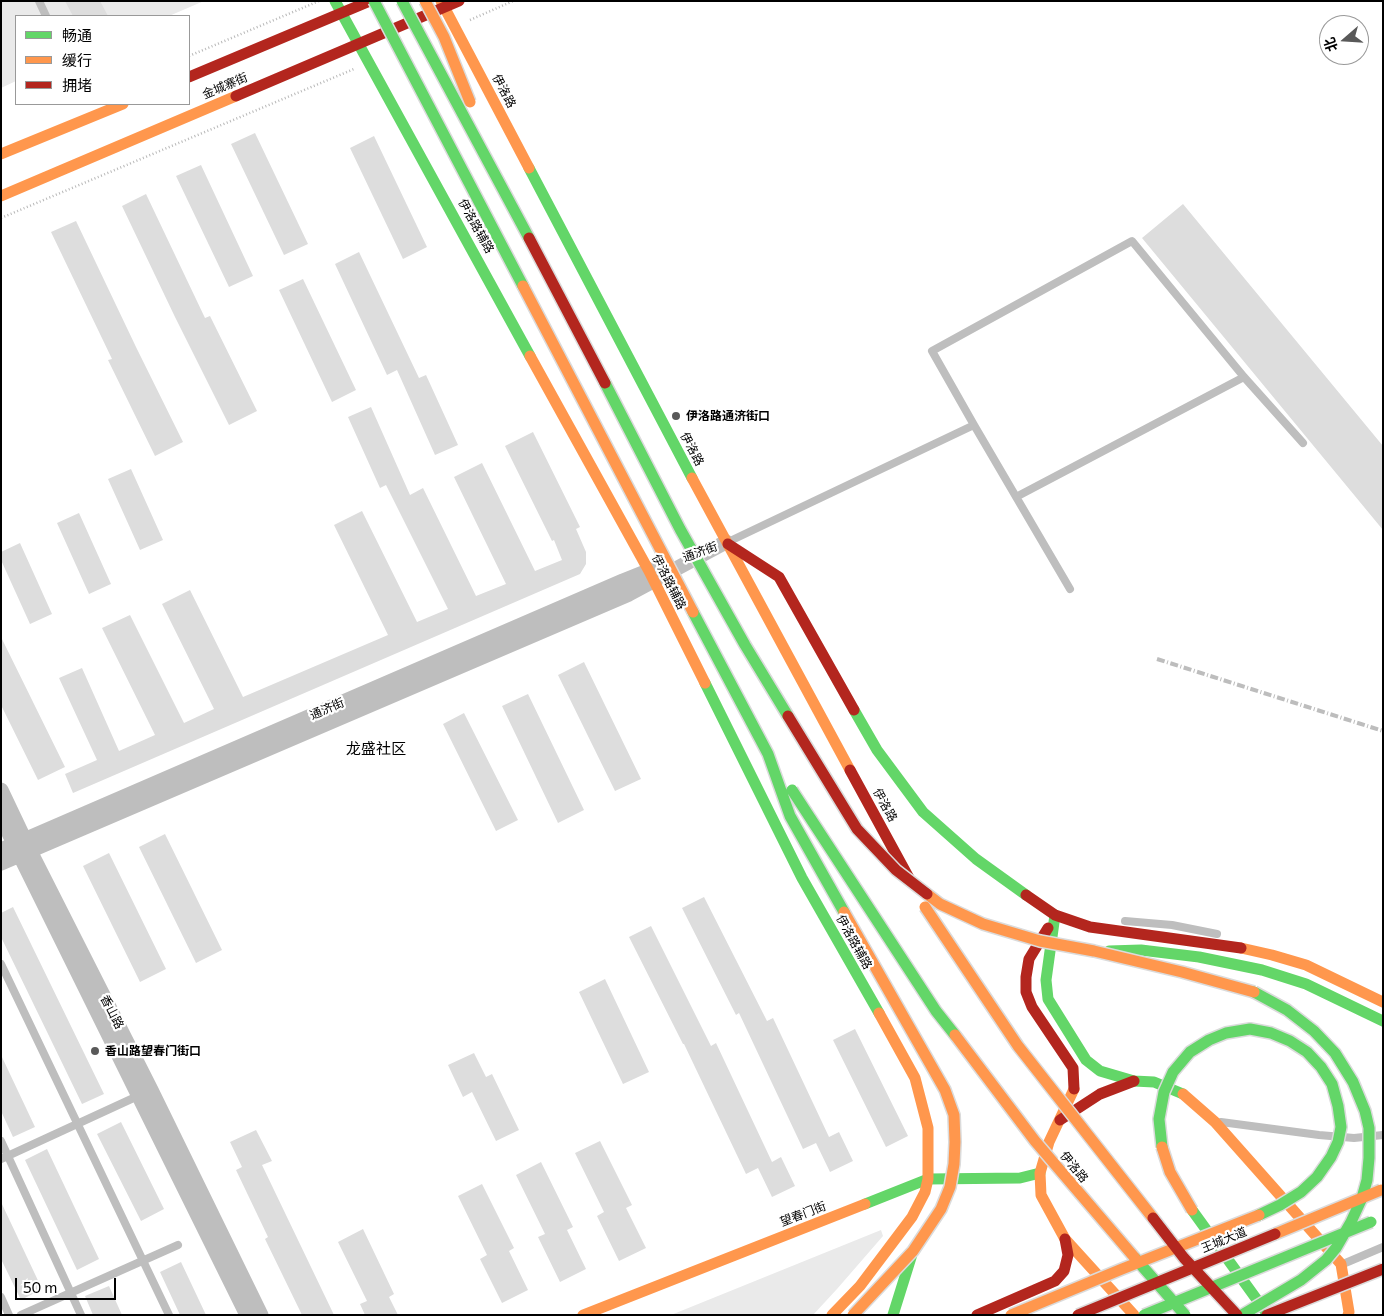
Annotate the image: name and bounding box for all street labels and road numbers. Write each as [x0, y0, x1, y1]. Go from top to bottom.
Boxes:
street label: 金城寨街 [200, 70, 250, 102]
street label: 伊洛路 [489, 72, 519, 110]
street label: 伊洛路辅路 [455, 196, 497, 256]
street label: 伊洛路 [677, 430, 707, 468]
street label: 通济街 [681, 539, 719, 565]
street label: 伊洛路辅路 [649, 552, 689, 612]
street label: 通济街 [308, 695, 346, 723]
street label: 伊洛路 [870, 786, 900, 824]
street label: 伊洛路辅路 [833, 912, 875, 972]
street label: 香山路 [97, 993, 127, 1031]
street label: 伊洛路 [1057, 1149, 1091, 1185]
street label: 望春门街 [778, 1199, 828, 1229]
street label: 王城大道 [1199, 1224, 1249, 1256]

